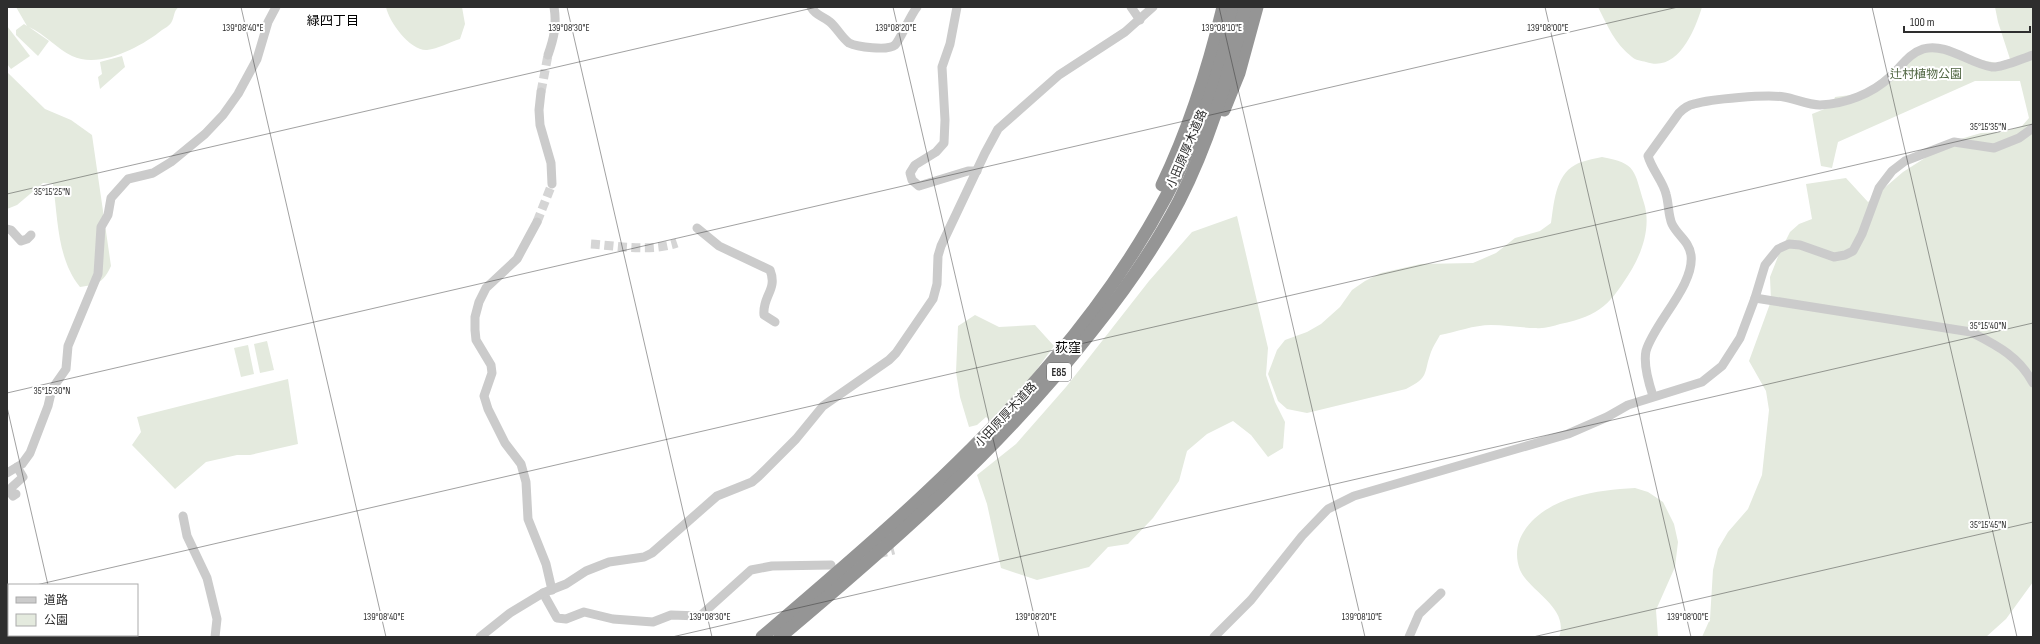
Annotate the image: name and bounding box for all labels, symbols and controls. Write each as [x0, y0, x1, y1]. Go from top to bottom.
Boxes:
scale bar [1904, 8, 2030, 34]
district label: 緑四丁目 [307, 13, 359, 29]
text: 100 m [1910, 15, 1935, 30]
text: 139°08'40"E [222, 22, 264, 34]
text: 139°08'30"E [548, 22, 590, 34]
text: 139°08'20"E [875, 22, 917, 34]
text: 139°08'10"E [1202, 22, 1242, 34]
text: 139°08'00"E [1527, 22, 1569, 34]
park label: 辻村植物公園 [1890, 67, 1962, 82]
street label: 小田原厚木道路 [1164, 107, 1210, 191]
text: 35°15'35"N [1970, 121, 2006, 133]
text: 35°15'25"N [34, 186, 70, 198]
text: 35°15'40"N [1970, 320, 2006, 332]
district label: 荻窪 [1055, 340, 1081, 356]
road number: E85 [1047, 363, 1071, 381]
street label: 小田原厚木道路 [972, 379, 1040, 451]
text: 35°15'30"N [34, 385, 70, 397]
text: 35°15'45"N [1970, 519, 2006, 531]
legend [8, 584, 138, 636]
text: 道路 [44, 593, 68, 608]
text: 139°08'40"E [363, 611, 405, 623]
text: 139°08'30"E [689, 611, 731, 623]
text: 139°08'20"E [1015, 611, 1057, 623]
text: 139°08'10"E [1342, 611, 1382, 623]
text: 139°08'00"E [1667, 611, 1709, 623]
text: 公園 [44, 613, 68, 628]

